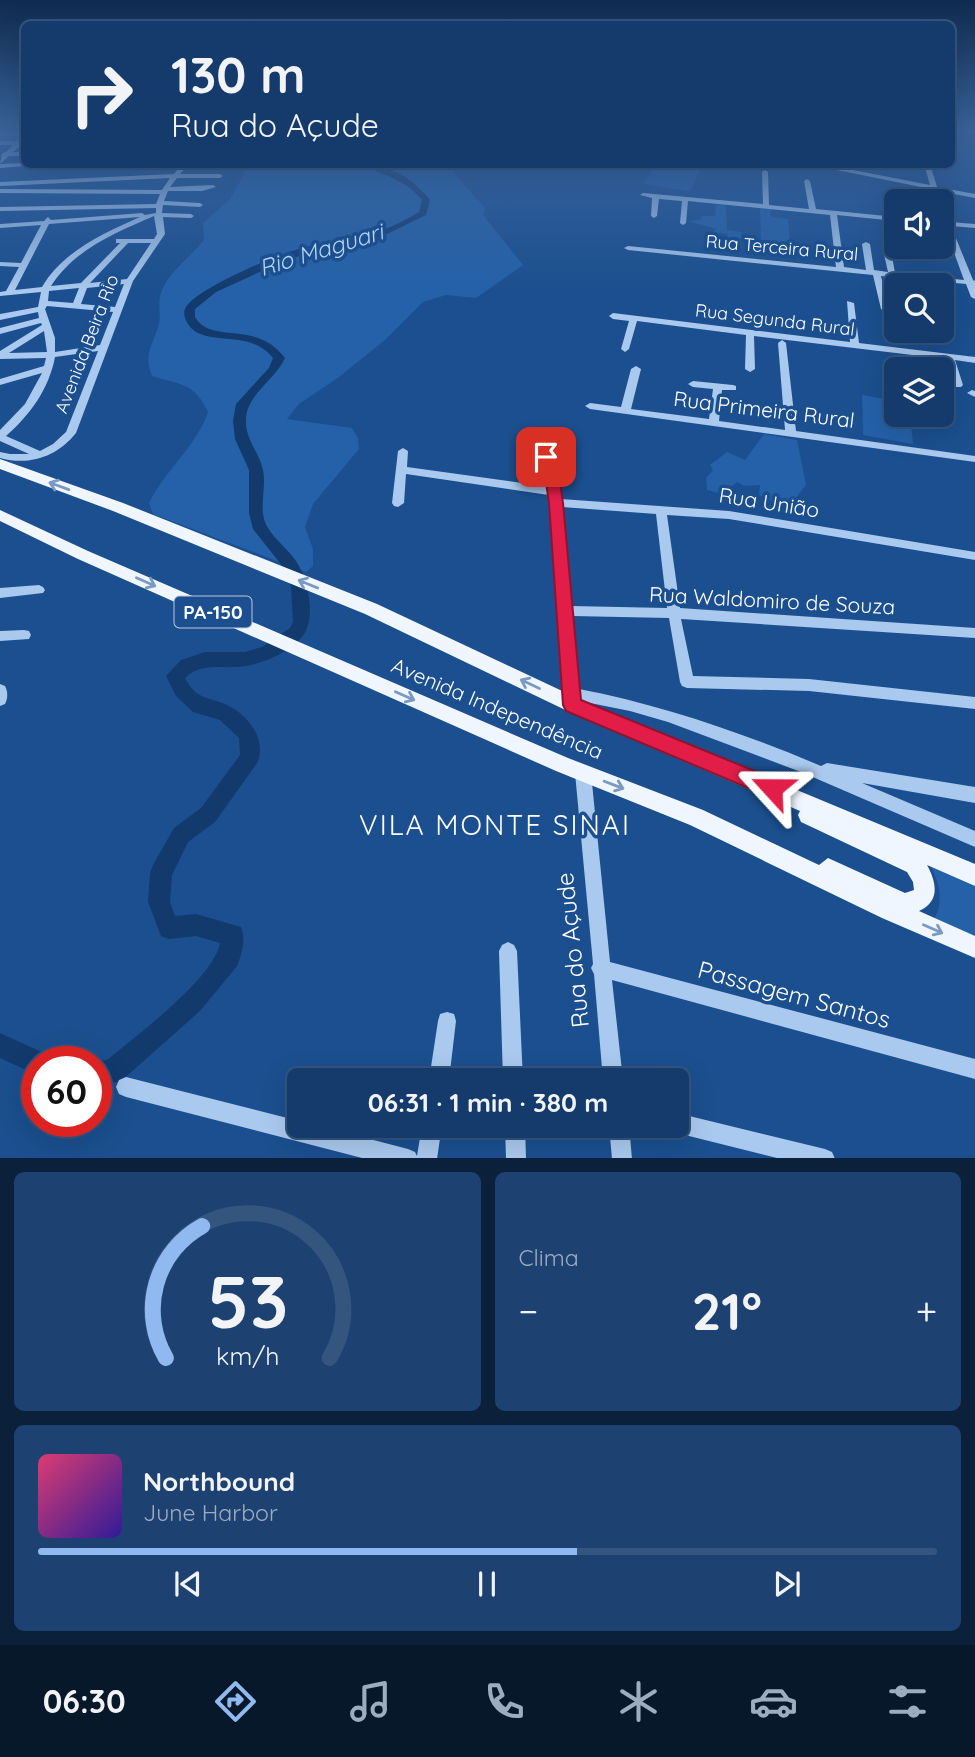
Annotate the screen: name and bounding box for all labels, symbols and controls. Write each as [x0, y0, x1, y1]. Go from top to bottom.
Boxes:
text: 130 m [171, 44, 305, 105]
icon: right [56, 49, 147, 140]
text: Rua do Açude [171, 105, 379, 145]
map controls [884, 189, 954, 427]
button: sound [884, 189, 954, 259]
water label: Rio Maguari [255, 216, 389, 282]
street label: Rua Terceira Rural [705, 229, 859, 266]
street label: Avenida Beira Rio [49, 271, 124, 416]
button: search [884, 273, 954, 343]
street label: Rua Segunda Rural [694, 298, 856, 341]
button: layers [884, 357, 954, 427]
street label: Rua Primeira Rural [672, 385, 856, 433]
pin [516, 427, 576, 487]
icon: arrive [527, 438, 565, 476]
one-way arrow [48, 479, 70, 491]
street label: Rua União [717, 481, 821, 523]
one-way arrow [134, 576, 156, 589]
one-way arrow [297, 576, 319, 589]
street label: Rua Waldomiro de Souza [648, 581, 896, 619]
road number: PA-150 [174, 596, 252, 628]
street label: Avenida Independência [388, 652, 607, 764]
one-way arrow [519, 677, 540, 690]
one-way arrow [393, 690, 415, 703]
position arrow [735, 751, 809, 825]
one-way arrow [603, 780, 624, 793]
district label: VILA MONTE SINAI [359, 807, 631, 842]
street label: Rua do Açude [549, 871, 595, 1029]
one-way arrow [922, 923, 943, 936]
street label: Passagem Santos [695, 954, 894, 1034]
speed limit sign: 60 [21, 1046, 112, 1137]
text: 06:31 · 1 min · 380 m [368, 1086, 608, 1119]
text: Clima [519, 1243, 579, 1272]
text: 53 [207, 1255, 288, 1346]
text: 21° [692, 1278, 762, 1343]
text: − [519, 1287, 538, 1335]
text: + [916, 1287, 937, 1335]
text: km/h [216, 1339, 279, 1370]
text: Northbound [143, 1465, 295, 1498]
text: June Harbor [143, 1498, 278, 1527]
icon: previous [169, 1565, 207, 1603]
icon: pause [468, 1565, 506, 1603]
icon: next [768, 1565, 806, 1603]
icon: directions [211, 1677, 260, 1726]
icon: music [346, 1677, 395, 1726]
icon: phone [480, 1677, 529, 1726]
icon: climate [614, 1677, 663, 1726]
icon: car [749, 1677, 798, 1726]
icon: filters [883, 1677, 932, 1726]
text: 06:30 [43, 1681, 126, 1721]

